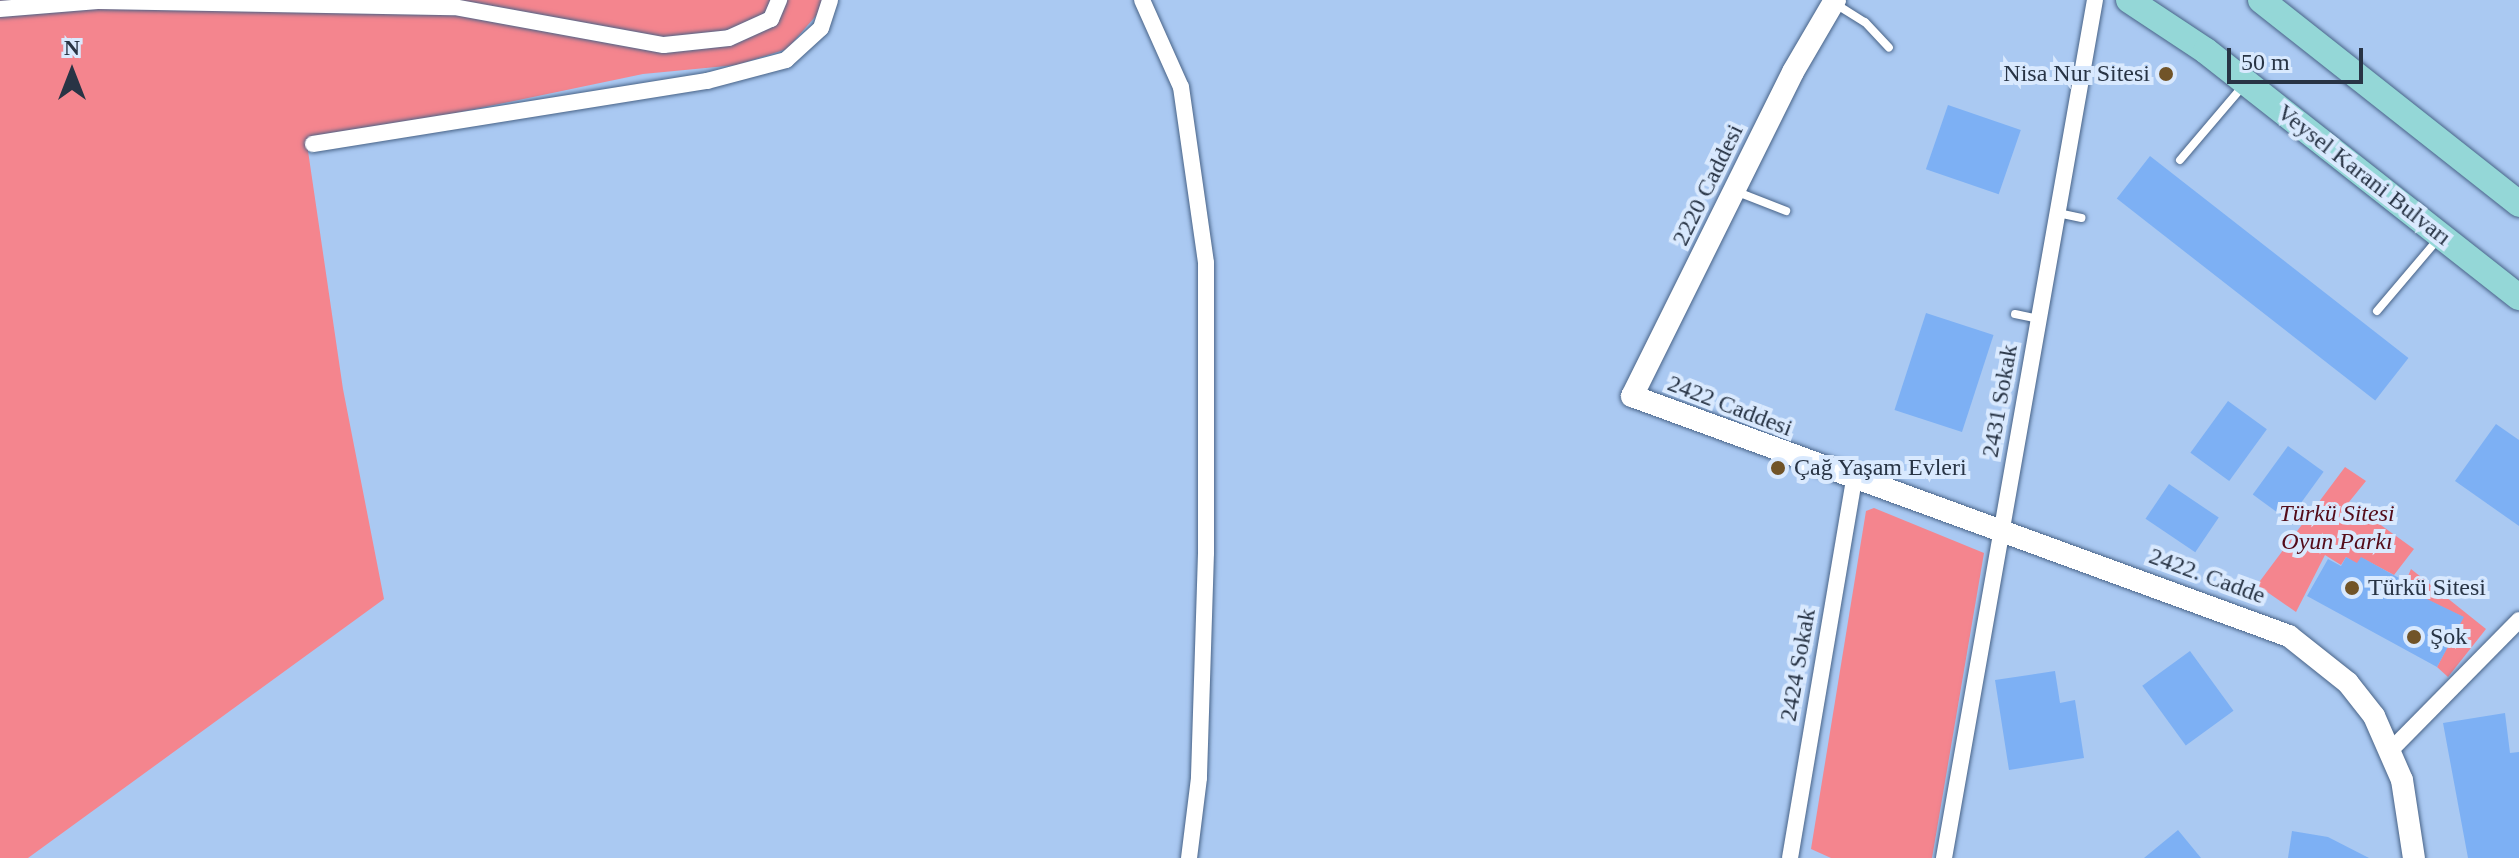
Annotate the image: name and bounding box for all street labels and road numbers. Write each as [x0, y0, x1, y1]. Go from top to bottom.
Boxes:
street label: Veysel Karani Bulvarı [2271, 98, 2457, 252]
street label: 2220 Caddesi [1666, 120, 1750, 250]
street label: 2431 Sokak [1976, 342, 2024, 460]
street label: 2422 Caddesi [1664, 369, 1796, 443]
street label: 2422. Cadde [2145, 542, 2269, 610]
street label: 2424 Sokak [1774, 606, 1822, 724]

